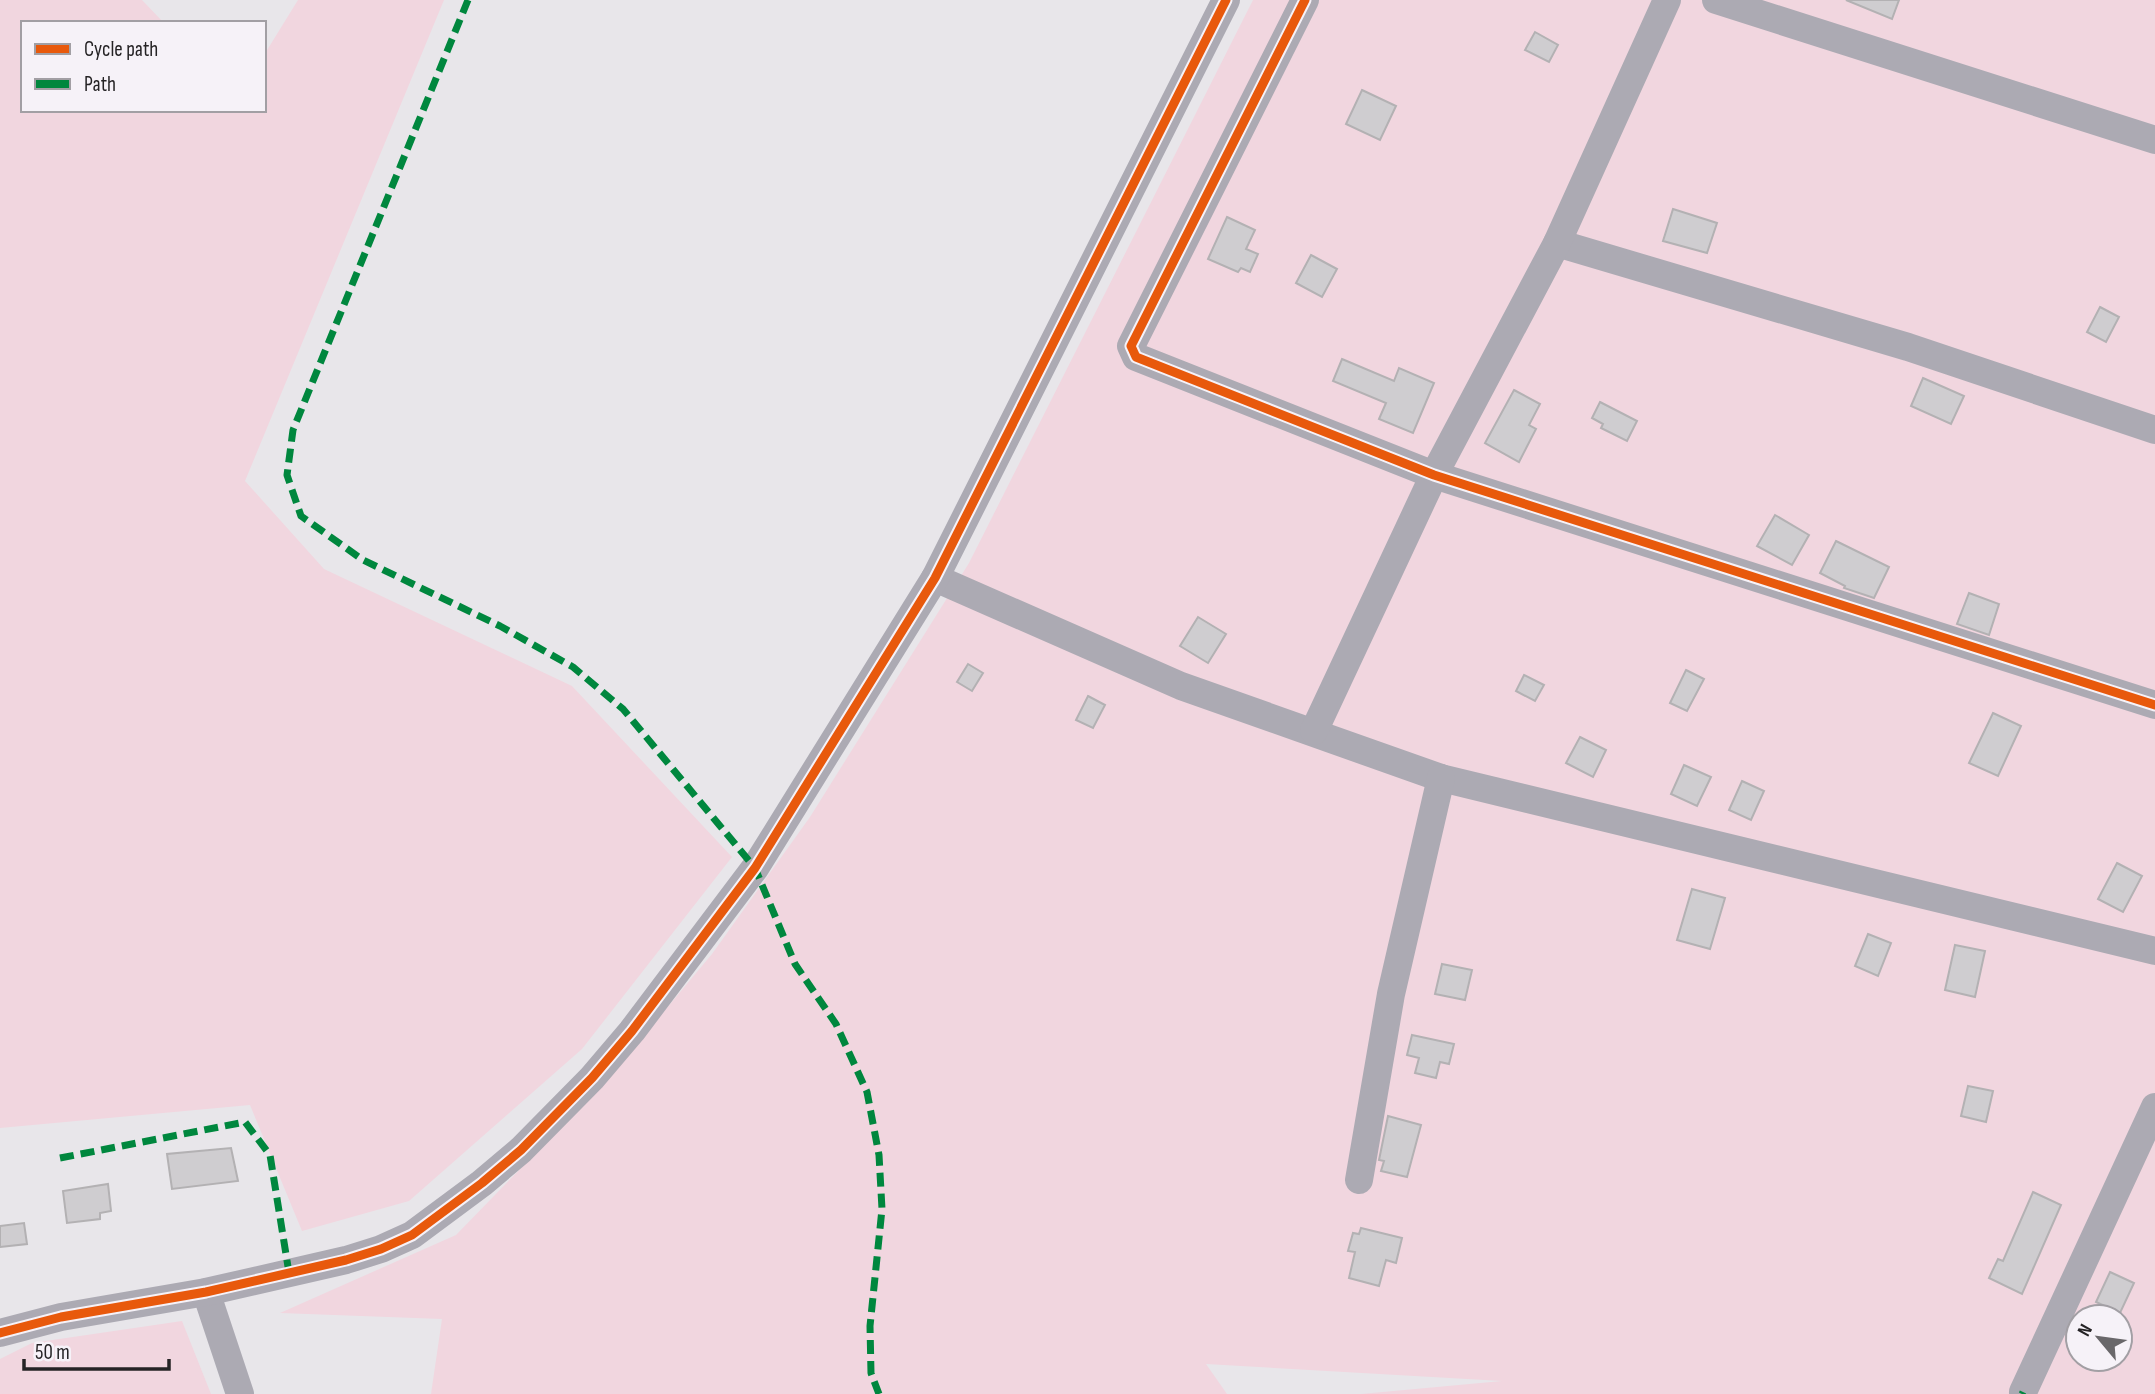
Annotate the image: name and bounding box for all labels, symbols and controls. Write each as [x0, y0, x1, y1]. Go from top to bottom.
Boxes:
legend [21, 21, 266, 112]
text: Cycle path [84, 37, 158, 62]
text: Path [84, 72, 116, 97]
north arrow [2064, 1303, 2134, 1373]
text: N [2073, 1320, 2098, 1341]
scale bar [24, 1328, 170, 1372]
text: 50 m [35, 1340, 70, 1365]

